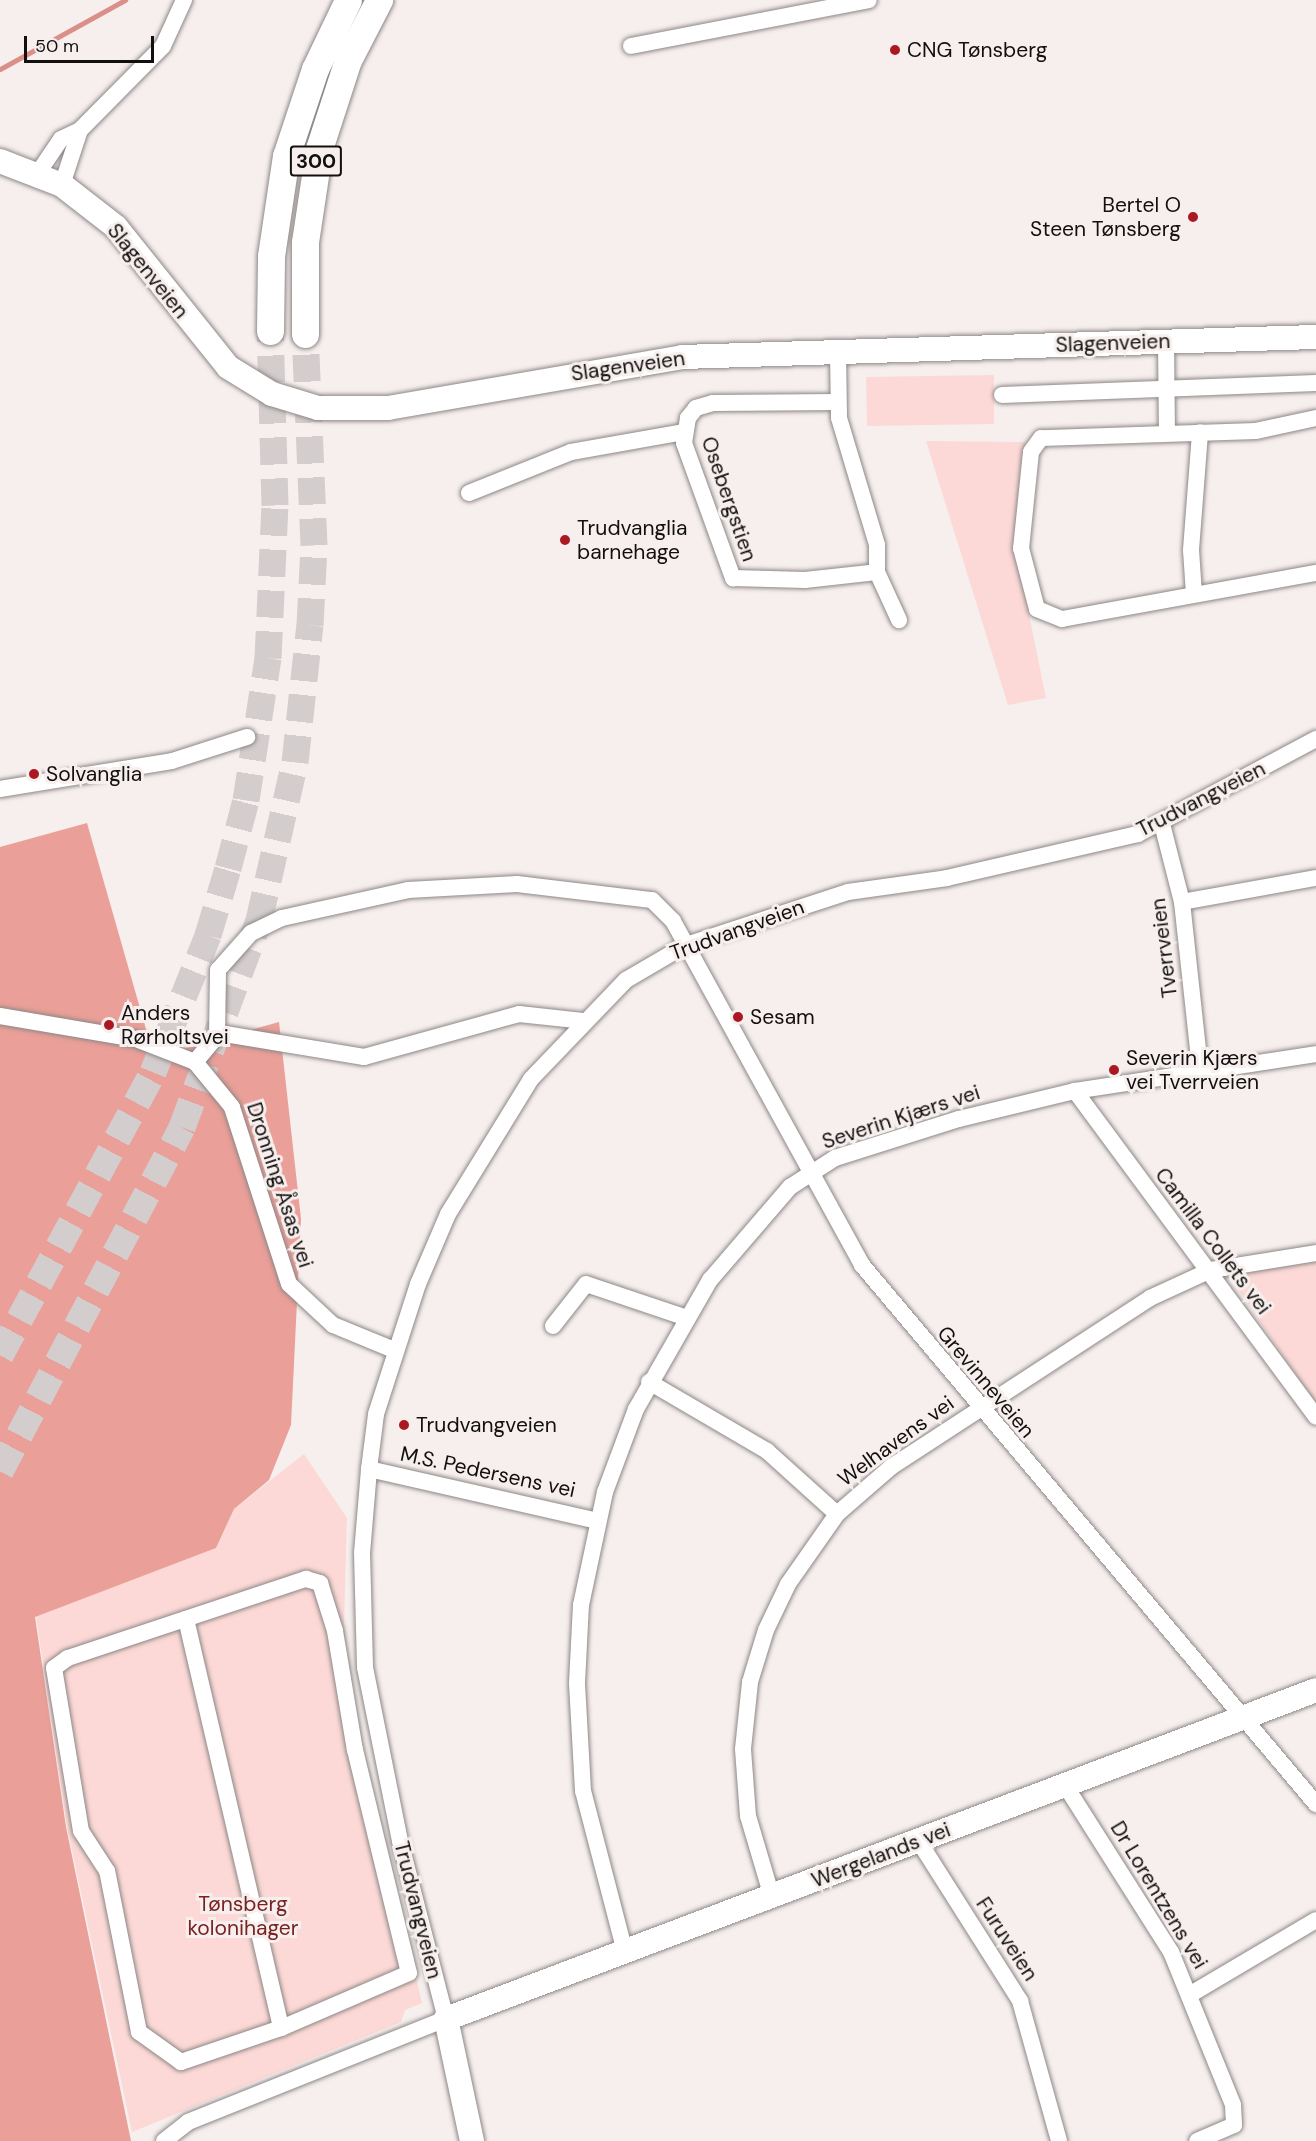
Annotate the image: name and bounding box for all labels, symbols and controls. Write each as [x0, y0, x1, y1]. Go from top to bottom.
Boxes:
scale bar [27, 24, 158, 62]
text: 50 m [35, 34, 79, 58]
place label: CNG Tønsberg [907, 37, 1047, 63]
marker: CNG Tønsberg [888, 43, 902, 57]
road number: 300 [289, 144, 343, 178]
place label: Bertel O Steen Tønsberg [1030, 192, 1181, 242]
marker: Bertel O Steen Tønsberg [1186, 210, 1200, 224]
street label: Slagenveien [102, 218, 194, 324]
street label: Slagenveien [1055, 328, 1171, 358]
street label: Slagenveien [569, 346, 687, 386]
street label: Osebergstien [696, 433, 762, 565]
place label: Trudvanglia barnehage [577, 515, 687, 565]
marker: Trudvanglia barnehage [558, 533, 572, 547]
street label: Trudvangveien [1133, 756, 1269, 842]
place label: Solvanglia [46, 761, 142, 787]
marker: Solvanglia [27, 767, 41, 781]
street label: Trudvangveien [667, 894, 807, 966]
street label: Tverrveien [1145, 897, 1183, 999]
place label: Anders Rørholtsvei [121, 1000, 229, 1050]
place label: Sesam [750, 1004, 815, 1030]
marker: Sesam [731, 1010, 745, 1024]
marker: Anders Rørholtsvei [102, 1018, 116, 1032]
place label: Severin Kjærs vei Tverrveien [1126, 1045, 1259, 1095]
marker: Severin Kjærs vei Tverrveien [1107, 1063, 1121, 1077]
street label: Severin Kjærs vei [819, 1080, 983, 1154]
street label: Dronning Åsas vei [241, 1099, 319, 1271]
street label: Camilla Collets vei [1150, 1163, 1276, 1319]
street label: Grevinneveien [932, 1321, 1040, 1443]
street label: Welhavens vei [833, 1391, 959, 1491]
place label: Trudvangveien [416, 1412, 557, 1438]
marker: Trudvangveien [397, 1418, 411, 1432]
street label: M.S. Pedersens vei [398, 1441, 578, 1503]
street label: Wergelands vei [808, 1817, 954, 1893]
street label: Dr Lorentzens vei [1105, 1817, 1213, 1973]
street label: Trudvangveien [389, 1839, 447, 1981]
park label: Tønsberg kolonihager [187, 1891, 299, 1941]
street label: Furuveien [971, 1892, 1043, 1986]

